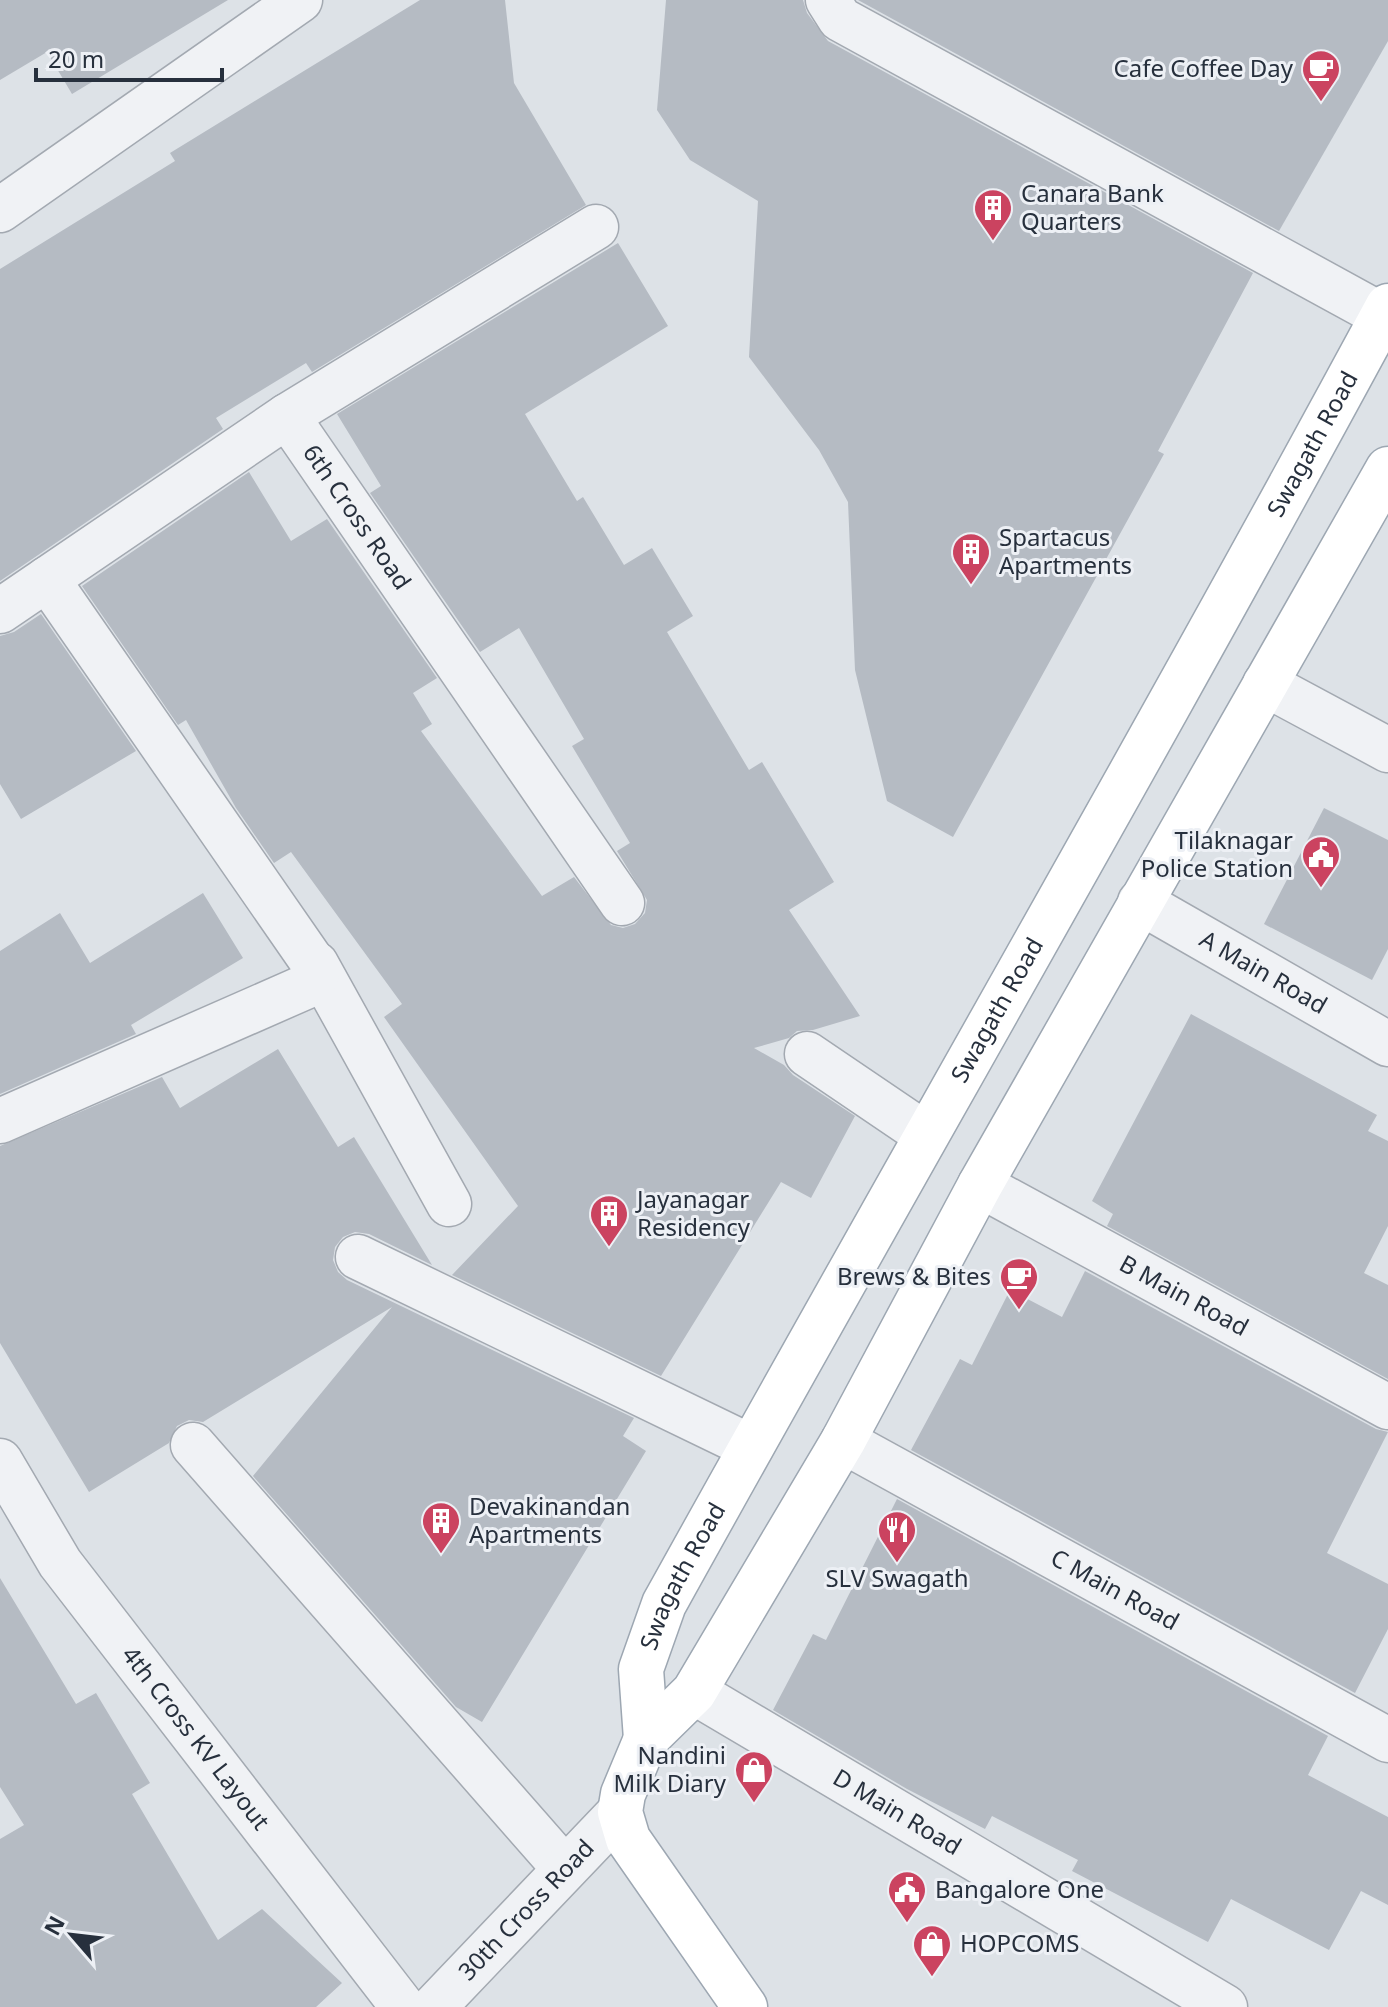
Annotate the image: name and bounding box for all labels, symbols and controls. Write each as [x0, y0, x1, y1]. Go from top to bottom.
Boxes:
scale bar [36, 32, 222, 82]
text: 20 m [48, 42, 104, 75]
cafe icon: Cafe Coffee Day [1300, 48, 1342, 103]
place label: Cafe Coffee Day [1114, 51, 1294, 84]
place label: Canara Bank Quarters [1021, 176, 1164, 237]
building icon: Canara Bank Quarters [972, 187, 1014, 242]
street label: Swagath Road [1258, 365, 1365, 522]
street label: 6th Cross Road [296, 437, 420, 596]
place label: Spartacus Apartments [999, 520, 1132, 581]
building icon: Spartacus Apartments [950, 531, 992, 586]
place label: Tilaknagar Police Station [1141, 823, 1293, 884]
public building icon: Tilaknagar Police Station [1300, 834, 1342, 889]
street label: A Main Road [1194, 922, 1334, 1021]
street label: Swagath Road [942, 931, 1050, 1088]
place label: Jayanagar Residency [635, 1182, 751, 1243]
building icon: Jayanagar Residency [588, 1193, 630, 1248]
street label: B Main Road [1114, 1246, 1255, 1343]
cafe icon: Brews & Bites [998, 1256, 1040, 1311]
place label: Brews & Bites [837, 1259, 991, 1292]
place label: Devakinandan Apartments [469, 1489, 630, 1550]
street label: Swagath Road [631, 1496, 732, 1654]
building icon: Devakinandan Apartments [420, 1500, 462, 1555]
restaurant icon: SLV Swagath [876, 1509, 918, 1564]
street label: C Main Road [1045, 1540, 1186, 1637]
place label: SLV Swagath [825, 1561, 969, 1594]
street label: 4th Cross KV Layout [115, 1639, 278, 1836]
place label: Nandini Milk Diary [613, 1738, 727, 1799]
shop icon: Nandini Milk Diary [733, 1749, 775, 1804]
street label: D Main Road [827, 1760, 968, 1862]
street label: 30th Cross Road [450, 1831, 601, 1987]
public building icon: Bangalore One [886, 1869, 928, 1924]
place label: Bangalore One [935, 1872, 1104, 1905]
north arrow [32, 1895, 112, 1975]
text: N [36, 1910, 71, 1940]
shop icon: HOPCOMS [911, 1923, 953, 1978]
place label: HOPCOMS [960, 1926, 1079, 1959]

